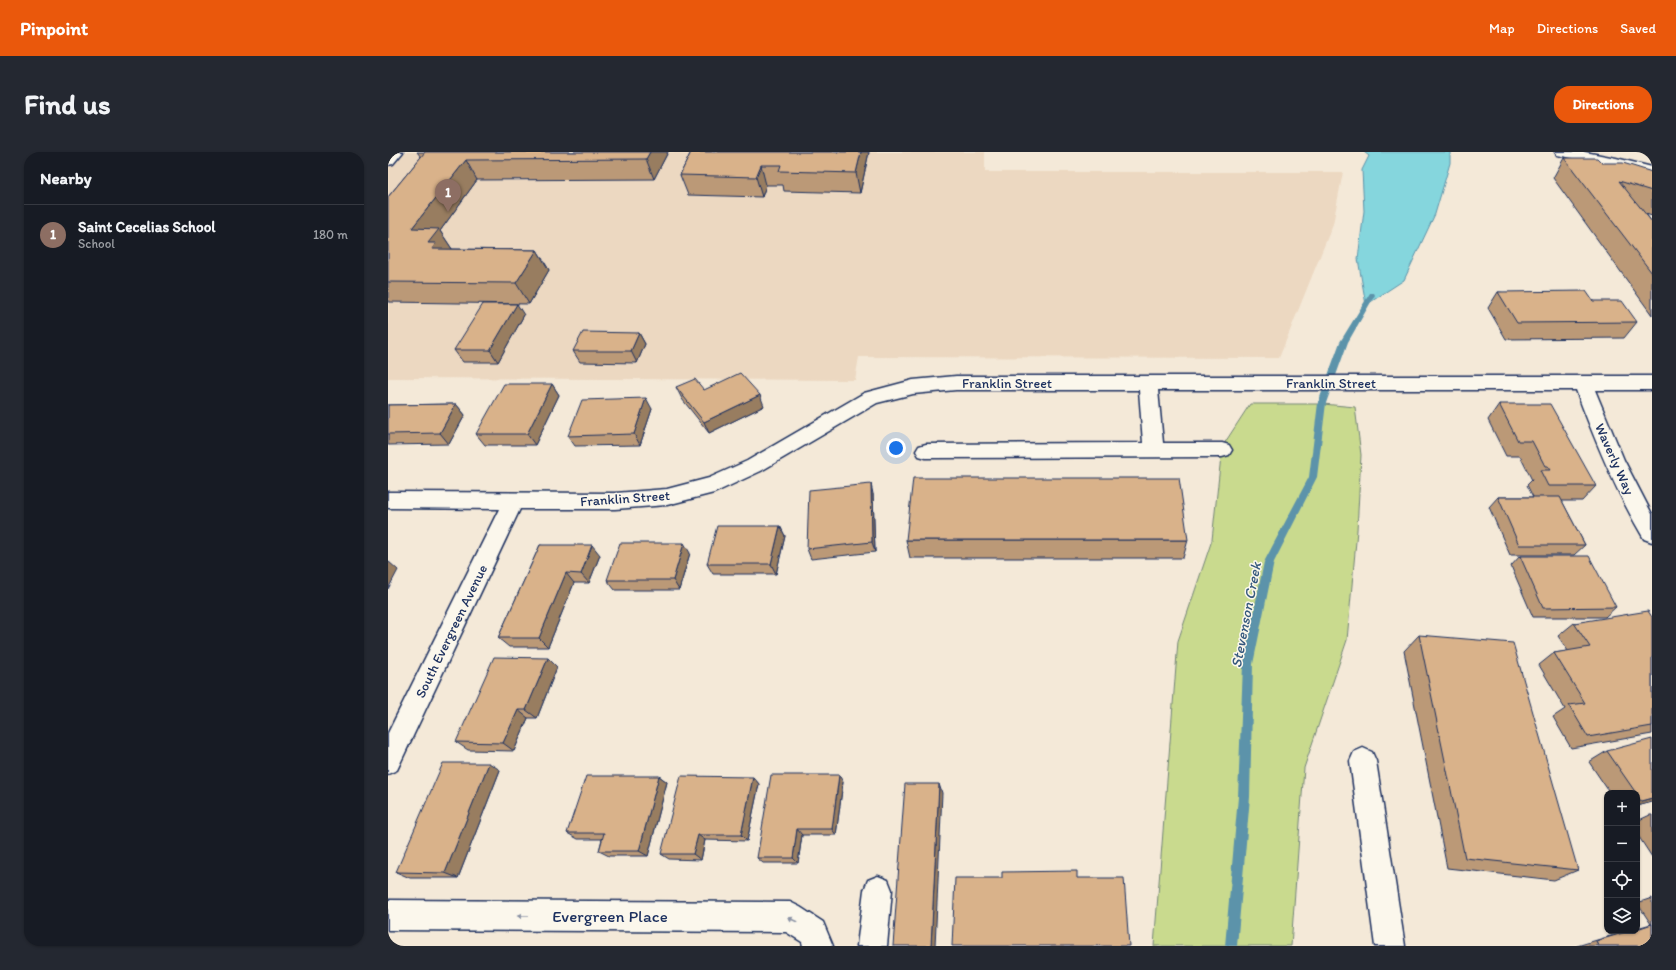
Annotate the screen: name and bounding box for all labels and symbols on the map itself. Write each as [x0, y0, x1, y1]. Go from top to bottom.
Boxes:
pin: 1 [435, 179, 461, 212]
street label: Franklin Street [962, 375, 1052, 392]
street label: Franklin Street [1286, 375, 1376, 392]
street label: Waverly Way [1591, 421, 1638, 498]
your location [886, 438, 906, 458]
street label: Franklin Street [579, 487, 671, 510]
water label: Stevenson Creek [1227, 559, 1265, 669]
street label: South Evergreen Avenue [412, 561, 491, 701]
street label: Evergreen Place [552, 906, 668, 926]
one-way arrow [516, 913, 529, 919]
one-way arrow [787, 917, 798, 923]

